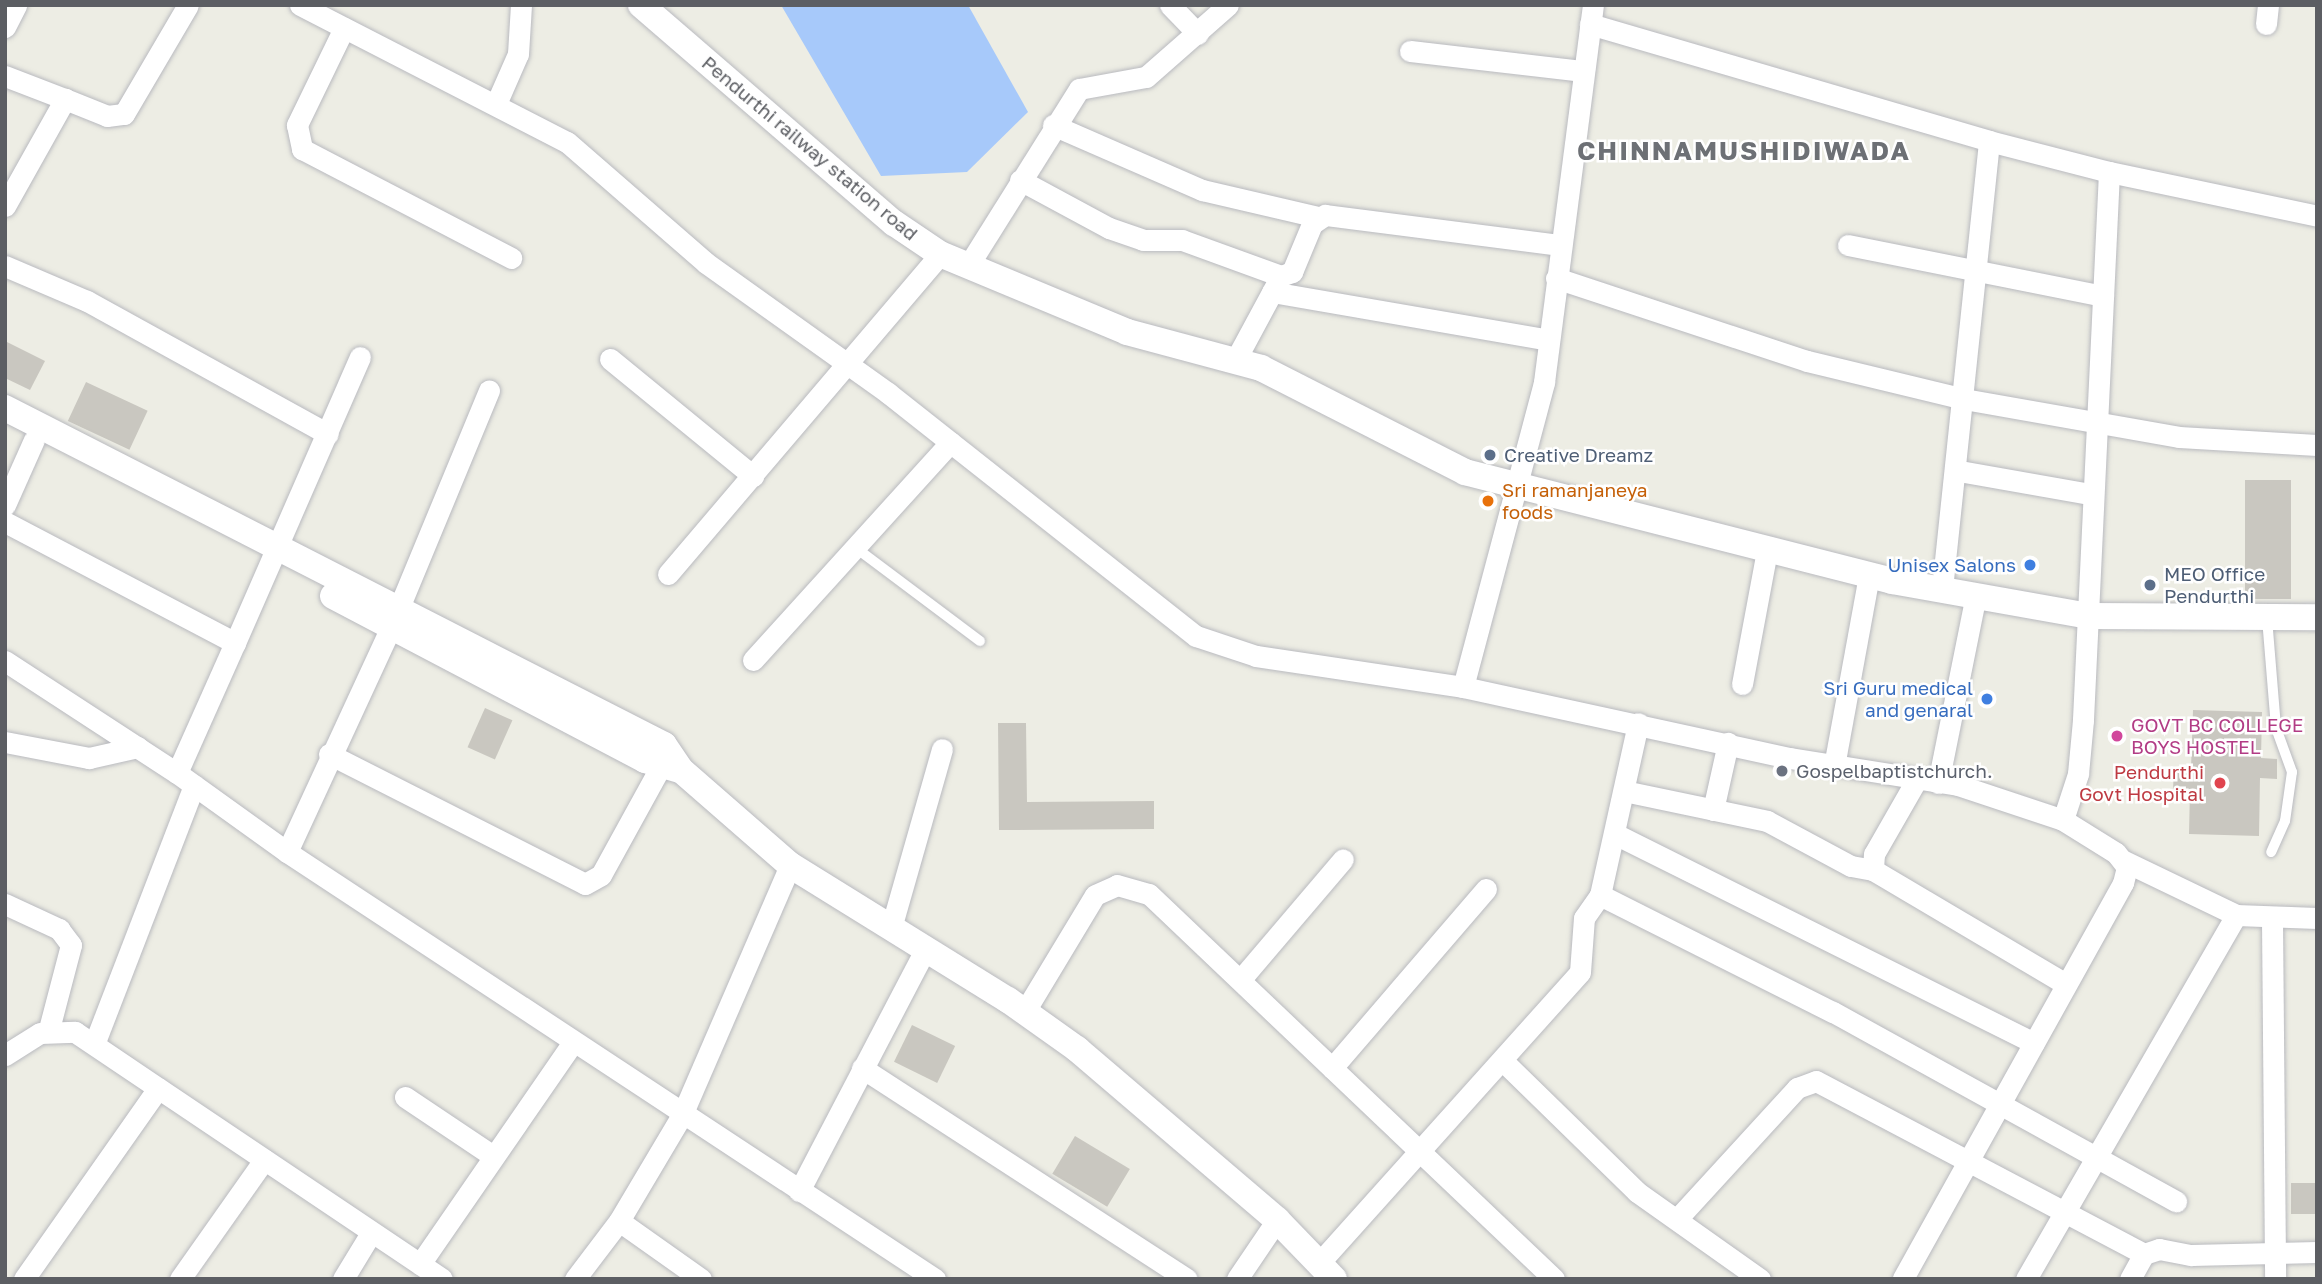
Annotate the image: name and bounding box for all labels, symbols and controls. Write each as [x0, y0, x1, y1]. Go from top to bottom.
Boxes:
street label: Pendurthi railway station road [698, 51, 922, 245]
district label: CHINNAMUSHIDIWADA [1579, 135, 1909, 167]
place label: Creative Dreamz [1504, 444, 1653, 466]
marker: Creative Dreamz [1482, 447, 1498, 463]
place label: Sri ramanjaneya foods [1502, 479, 1648, 523]
marker: Sri ramanjaneya foods [1480, 493, 1496, 509]
place label: Unisex Salons [1888, 554, 2016, 576]
marker: Unisex Salons [2022, 557, 2038, 573]
place label: MEO Office Pendurthi [2164, 563, 2265, 607]
marker: MEO Office Pendurthi [2142, 577, 2158, 593]
place label: Sri Guru medical and genaral [1823, 677, 1973, 721]
marker: Sri Guru medical and genaral [1979, 691, 1995, 707]
place label: GOVT BC COLLEGE BOYS HOSTEL [2131, 714, 2303, 758]
marker: GOVT BC COLLEGE BOYS HOSTEL [2109, 728, 2125, 744]
place label: Gospelbaptistchurch. [1796, 760, 1993, 782]
place label: Pendurthi Govt Hospital [2079, 761, 2204, 805]
marker: Gospelbaptistchurch. [1774, 763, 1790, 779]
marker: Pendurthi Govt Hospital [2210, 773, 2230, 793]

